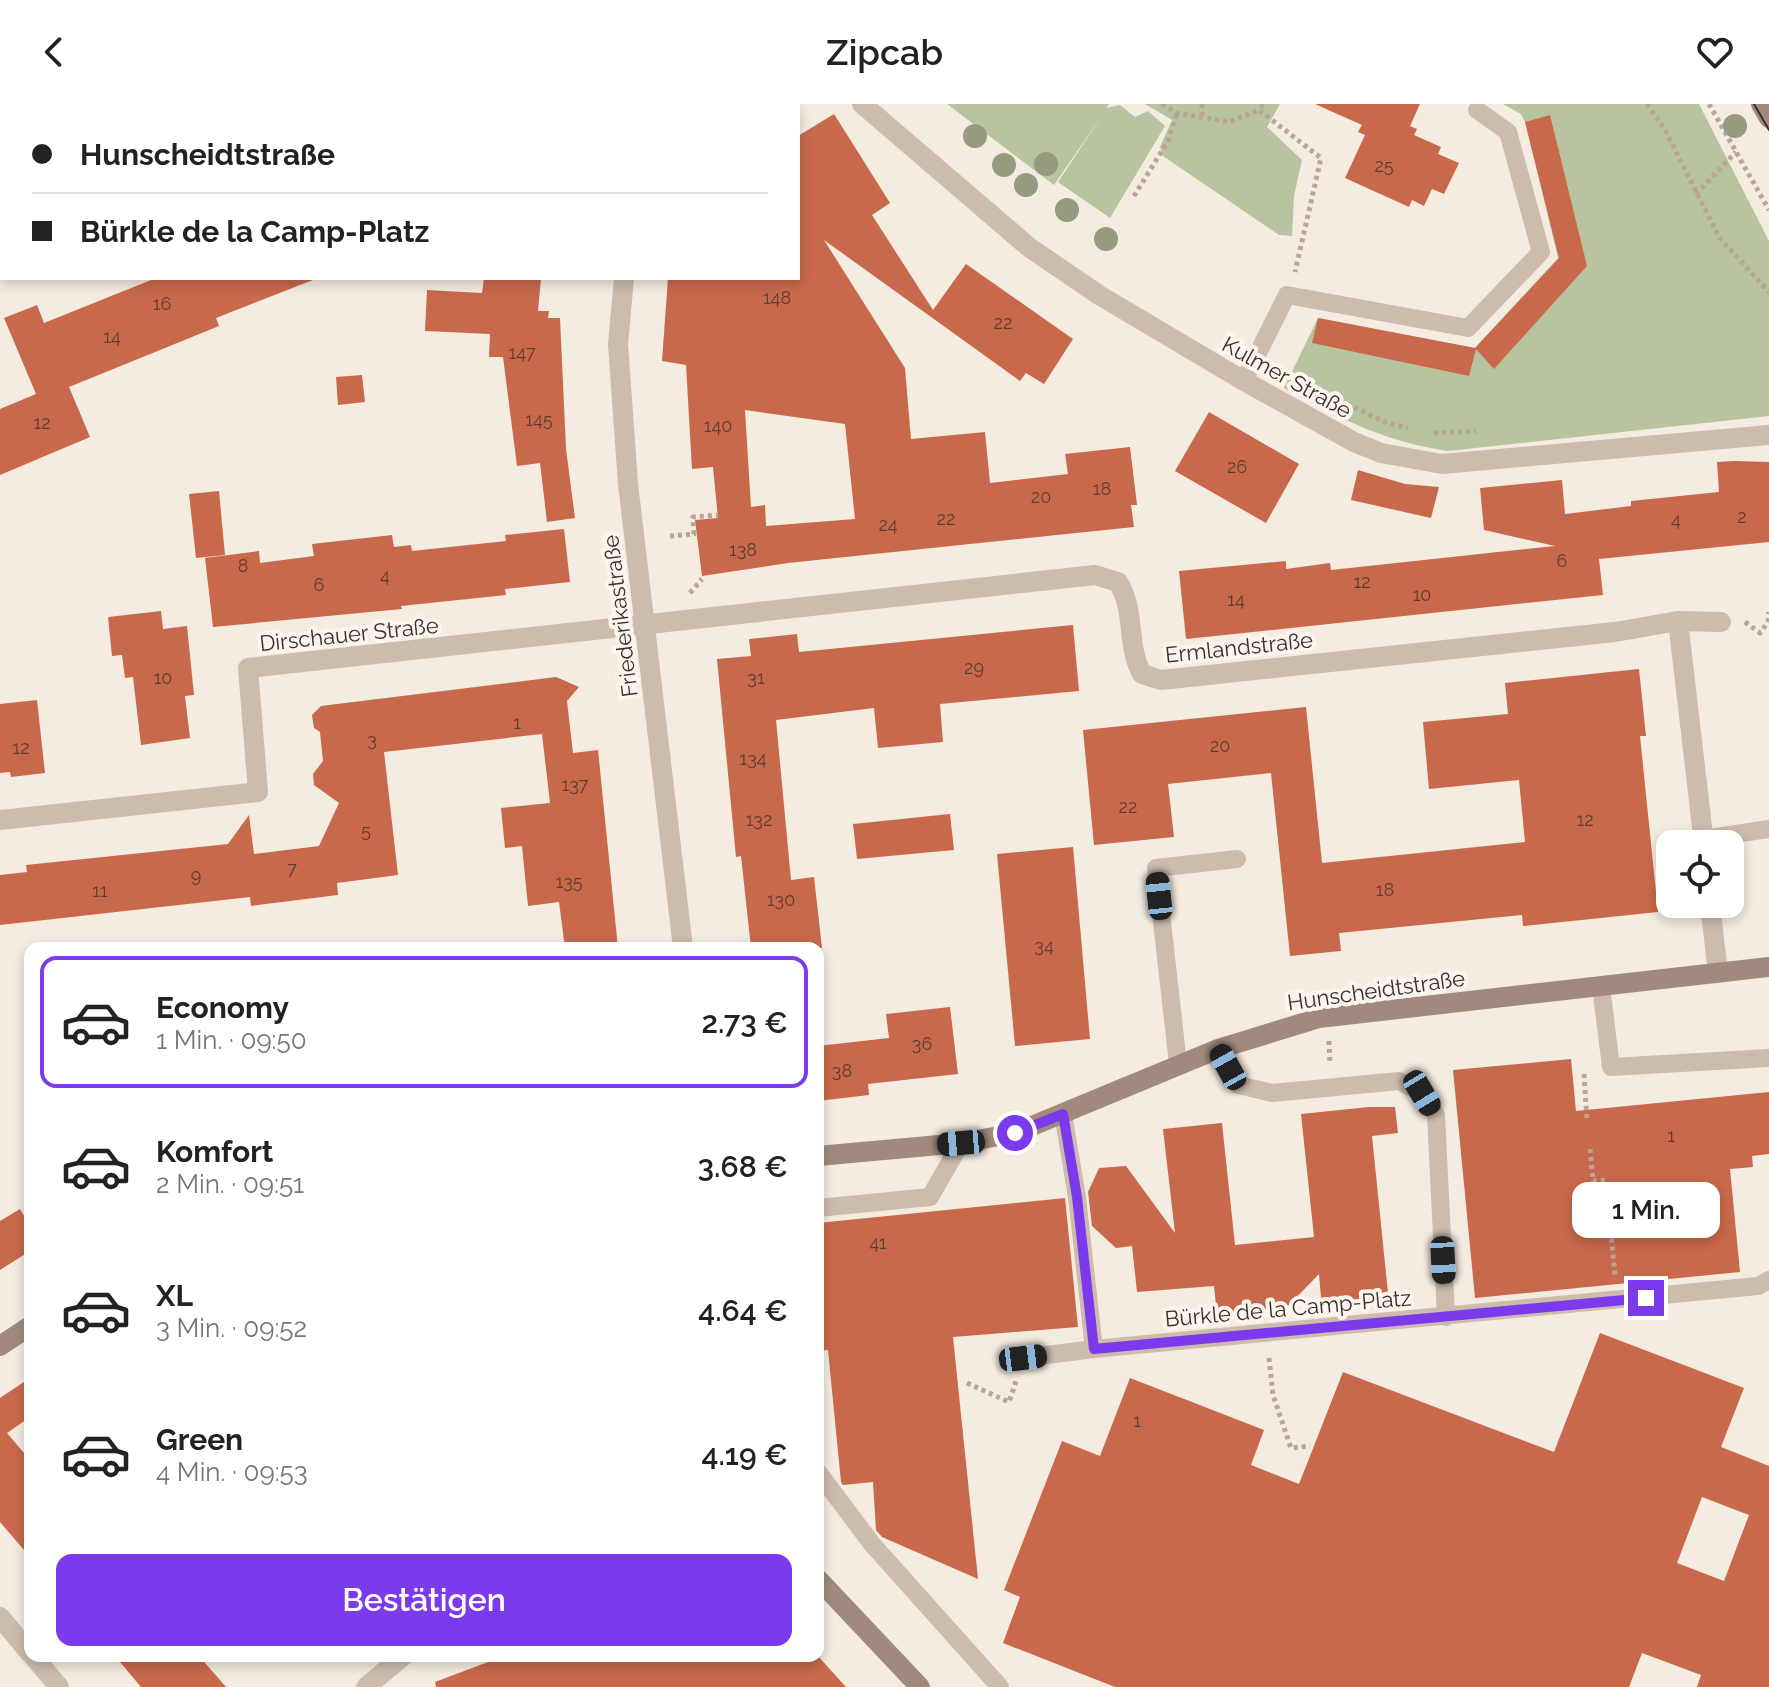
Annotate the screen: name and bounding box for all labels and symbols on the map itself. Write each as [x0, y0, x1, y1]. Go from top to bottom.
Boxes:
house number: 25 [1374, 155, 1394, 176]
house number: 148 [763, 287, 791, 308]
house number: 16 [153, 293, 171, 314]
house number: 22 [994, 312, 1012, 333]
house number: 14 [103, 326, 121, 347]
street label: Kulmer Straße [1218, 331, 1356, 423]
house number: 147 [508, 342, 536, 363]
house number: 145 [525, 409, 553, 430]
house number: 12 [33, 412, 51, 433]
house number: 140 [704, 415, 732, 436]
house number: 26 [1227, 456, 1247, 477]
house number: 18 [1093, 478, 1111, 499]
house number: 20 [1031, 486, 1051, 507]
house number: 2 [1737, 506, 1747, 527]
house number: 22 [937, 508, 955, 529]
house number: 4 [1671, 509, 1681, 530]
house number: 24 [878, 514, 898, 535]
street label: Friederikastraße [597, 533, 643, 698]
house number: 138 [729, 539, 757, 560]
house number: 6 [1557, 550, 1568, 571]
house number: 8 [238, 555, 248, 576]
house number: 4 [380, 565, 390, 586]
house number: 12 [1353, 571, 1371, 592]
house number: 6 [314, 574, 325, 595]
house number: 10 [1413, 584, 1431, 605]
house number: 14 [1227, 589, 1245, 610]
street label: Dirschauer Straße [258, 612, 440, 656]
street label: Ermlandstraße [1164, 626, 1314, 668]
house number: 29 [964, 657, 984, 678]
house number: 10 [154, 667, 172, 688]
house number: 31 [747, 667, 765, 688]
house number: 1 [513, 712, 521, 733]
house number: 3 [367, 729, 377, 750]
house number: 20 [1210, 735, 1230, 756]
house number: 12 [12, 737, 30, 758]
house number: 134 [739, 748, 767, 769]
house number: 137 [562, 774, 589, 795]
house number: 22 [1119, 796, 1137, 817]
house number: 132 [746, 809, 772, 830]
house number: 12 [1576, 809, 1594, 830]
house number: 5 [361, 820, 371, 841]
house number: 7 [287, 858, 297, 879]
house number: 9 [191, 865, 201, 886]
house number: 135 [555, 871, 583, 892]
car [1145, 871, 1173, 921]
house number: 18 [1376, 879, 1394, 900]
house number: 11 [92, 880, 108, 901]
house number: 130 [767, 889, 795, 910]
house number: 34 [1034, 935, 1054, 956]
street label: Hunscheidtstraße [1285, 965, 1467, 1015]
house number: 36 [912, 1033, 932, 1054]
car [1206, 1040, 1250, 1094]
house number: 38 [832, 1060, 852, 1081]
car [1399, 1066, 1445, 1120]
route start [997, 1115, 1033, 1151]
house number: 1 [1667, 1125, 1675, 1146]
car [936, 1129, 986, 1157]
callout: 1 Min. [1572, 1182, 1720, 1238]
house number: 41 [869, 1232, 887, 1253]
car [1430, 1235, 1456, 1285]
route end [1628, 1280, 1664, 1316]
street label: Bürkle de la Camp-Platz [1164, 1284, 1412, 1332]
car [998, 1343, 1048, 1373]
house number: 1 [1133, 1410, 1141, 1431]

